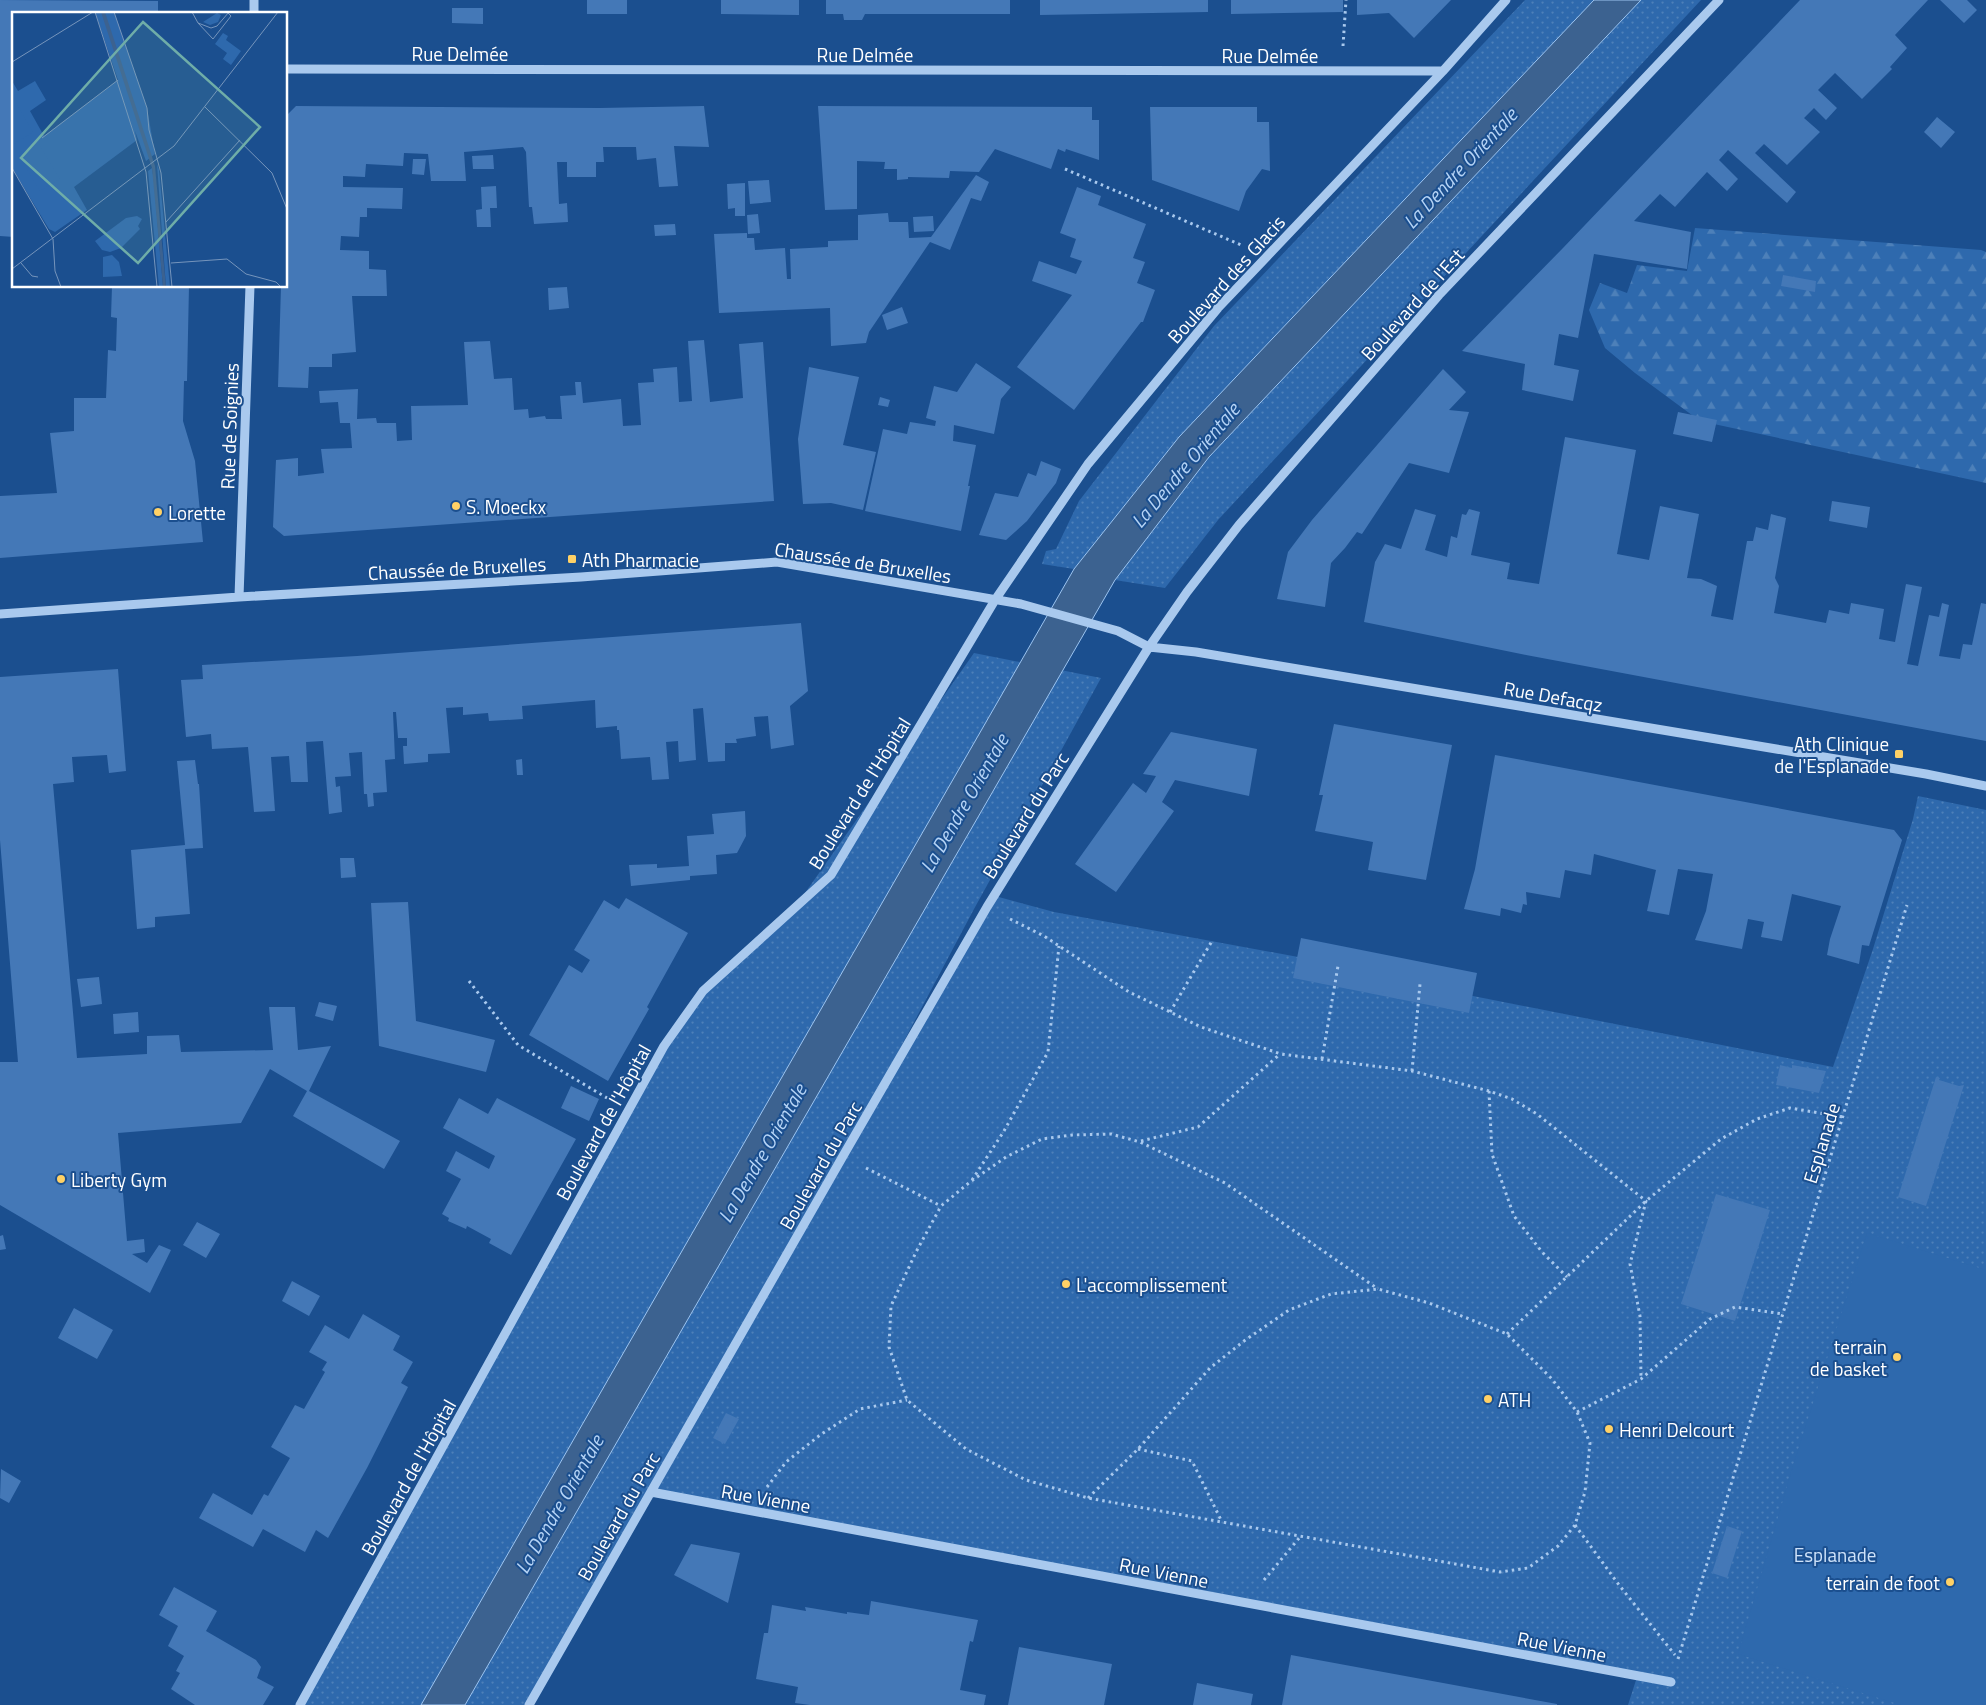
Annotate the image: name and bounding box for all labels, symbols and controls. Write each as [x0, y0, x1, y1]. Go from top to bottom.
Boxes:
inset map [12, 12, 288, 288]
street label: Rue Delmée [412, 39, 508, 68]
street label: Rue Delmée [817, 40, 913, 69]
street label: Rue Delmée [1222, 41, 1318, 70]
water label: La Dendre Orientale [1395, 99, 1526, 236]
street label: Boulevard des Glacis [1160, 208, 1292, 350]
street label: Boulevard de l'Est [1353, 241, 1471, 367]
street label: Rue de Soignies [212, 362, 246, 490]
water label: La Dendre Orientale [1123, 394, 1248, 535]
place label: S. Moeckx [466, 492, 546, 521]
place label: Lorette [168, 498, 226, 527]
marker: S. Moeckx [450, 500, 462, 512]
marker: Lorette [152, 506, 164, 518]
street label: Chaussée de Bruxelles [773, 534, 954, 590]
place label: Ath Pharmacie [582, 545, 699, 574]
street label: Chaussée de Bruxelles [367, 549, 547, 587]
marker: Ath Pharmacie [566, 553, 578, 565]
street label: Rue Defacqz [1501, 673, 1605, 719]
street label: Boulevard de l'Hôpital [800, 711, 918, 875]
water label: La Dendre Orientale [912, 726, 1017, 878]
place label: Ath Clinique de l'Esplanade [1774, 729, 1889, 780]
street label: Boulevard du Parc [974, 746, 1076, 884]
marker: Ath Clinique de l'Esplanade [1893, 748, 1905, 760]
street label: Boulevard de l'Hôpital [548, 1039, 658, 1205]
water label: La Dendre Orientale [710, 1076, 815, 1228]
street label: Boulevard du Parc [771, 1095, 869, 1235]
street label: Esplanade [1795, 1099, 1847, 1187]
place label: Liberty Gym [71, 1165, 167, 1194]
marker: Liberty Gym [55, 1173, 67, 1185]
place label: L'accomplissement [1076, 1270, 1228, 1299]
marker: L'accomplissement [1060, 1278, 1072, 1290]
place label: terrain de basket [1810, 1332, 1887, 1383]
marker: terrain de basket [1891, 1351, 1903, 1363]
place label: ATH [1498, 1385, 1531, 1414]
marker: ATH [1482, 1393, 1494, 1405]
street label: Boulevard de l'Hôpital [353, 1394, 463, 1560]
place label: Henri Delcourt [1619, 1415, 1735, 1444]
marker: Henri Delcourt [1603, 1423, 1615, 1435]
water label: La Dendre Orientale [507, 1427, 612, 1579]
street label: Boulevard du Parc [569, 1446, 667, 1586]
street label: Rue Vienne [719, 1476, 813, 1520]
park label: Esplanade [1794, 1540, 1876, 1569]
street label: Rue Vienne [1117, 1549, 1211, 1595]
place label: terrain de foot [1826, 1568, 1940, 1597]
marker: terrain de foot [1944, 1576, 1956, 1588]
street label: Rue Vienne [1515, 1623, 1609, 1669]

